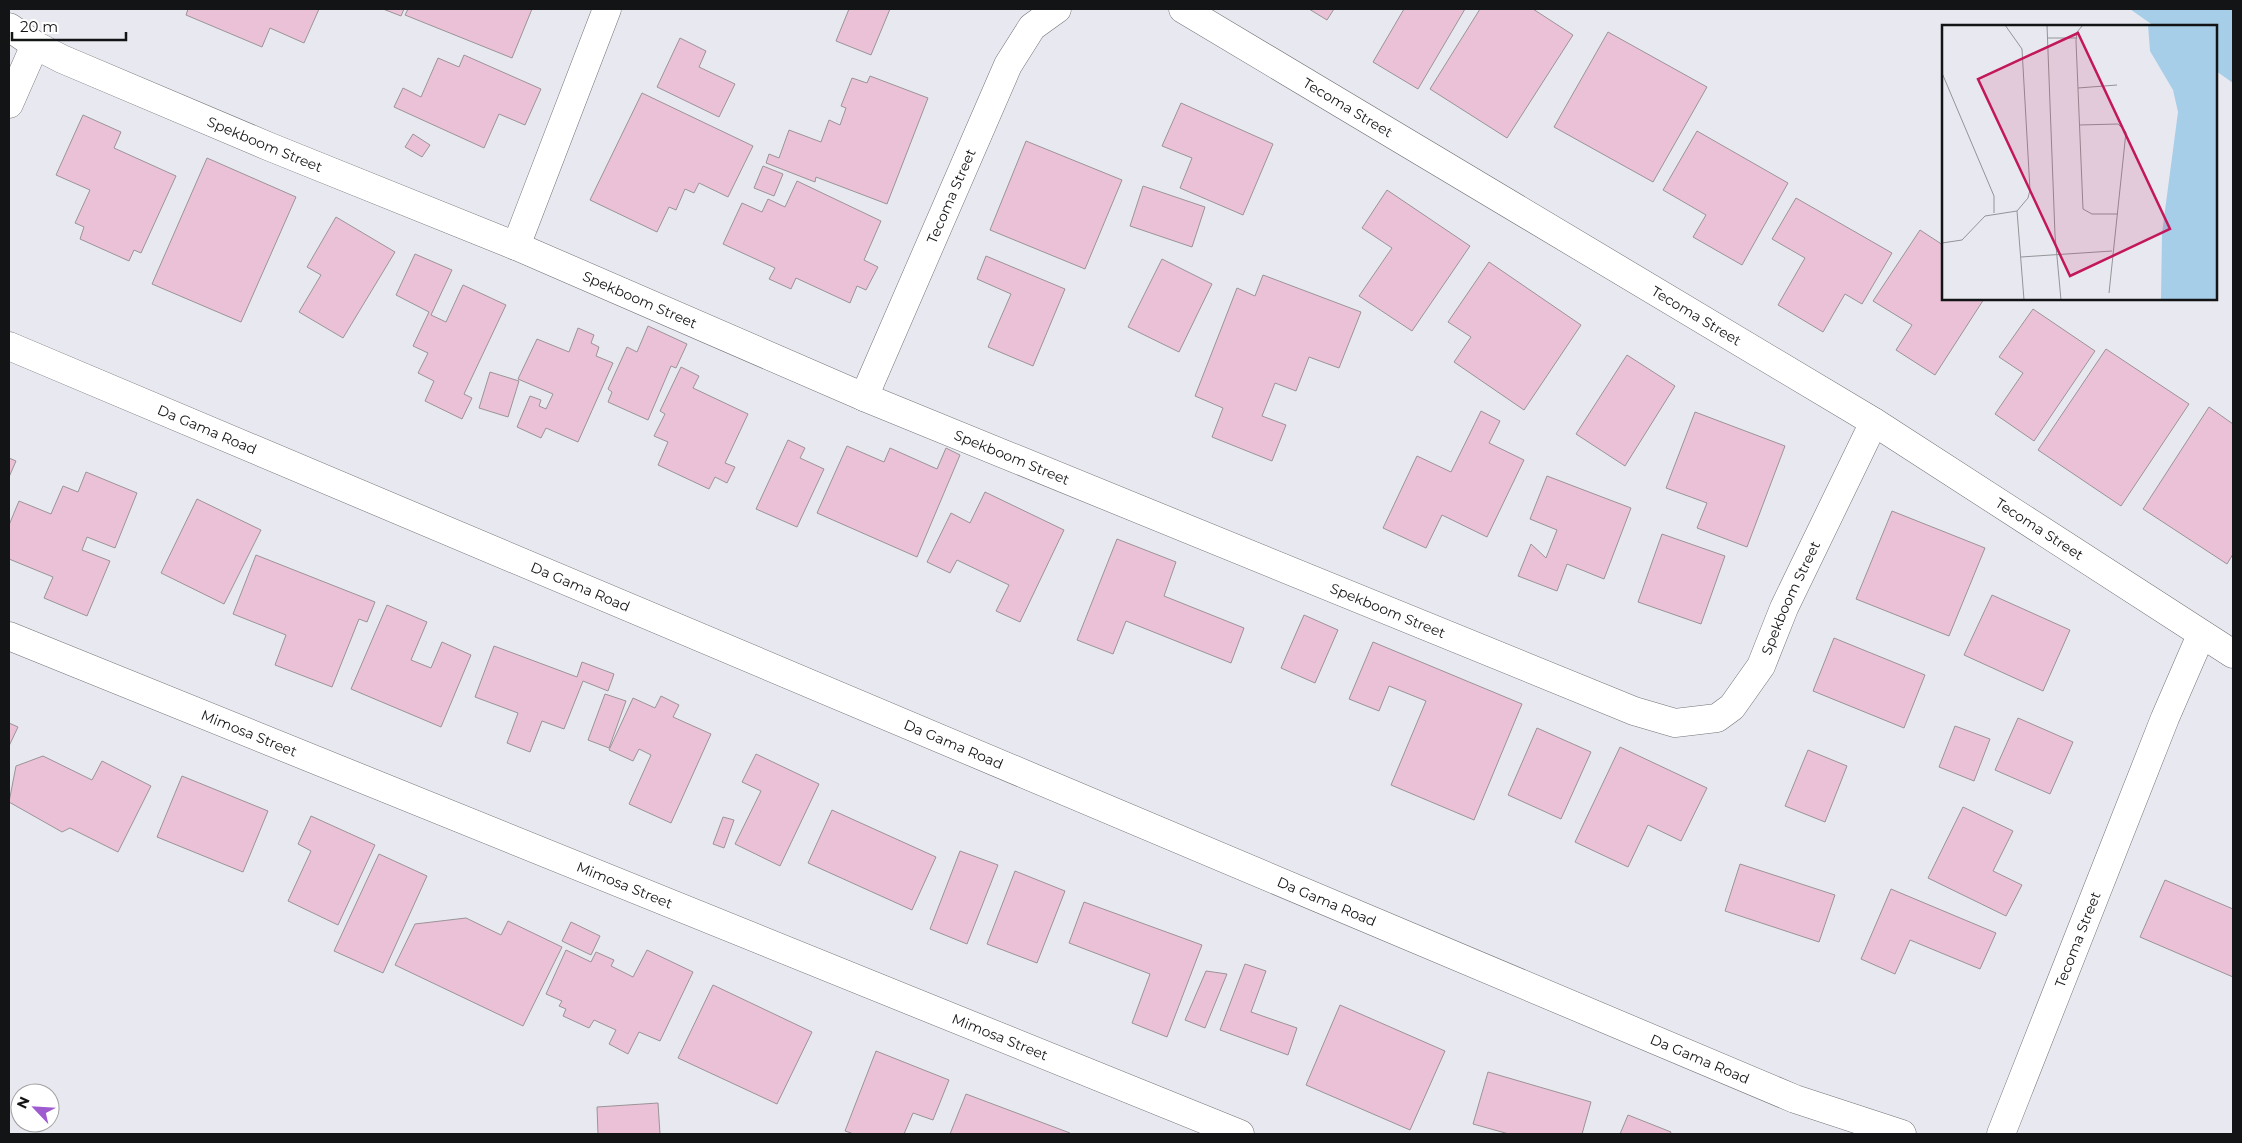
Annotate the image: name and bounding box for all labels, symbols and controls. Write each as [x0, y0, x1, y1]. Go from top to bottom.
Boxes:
scale bar [12, 10, 126, 42]
text: 20 m [20, 17, 58, 36]
inset map [1942, 25, 2217, 300]
street label: Tecoma Street [1300, 74, 1396, 141]
street label: Spekboom Street [204, 112, 325, 176]
street label: Tecoma Street [923, 146, 980, 246]
street label: Spekboom Street [580, 267, 700, 333]
street label: Tecoma Street [1648, 282, 1745, 350]
street label: Da Gama Road [155, 401, 259, 458]
street label: Spekboom Street [951, 426, 1072, 489]
street label: Tecoma Street [1992, 494, 2087, 564]
street label: Spekboom Street [1757, 538, 1824, 657]
street label: Da Gama Road [528, 558, 633, 616]
street label: Spekboom Street [1327, 579, 1448, 642]
street label: Mimosa Street [198, 706, 300, 761]
street label: Da Gama Road [901, 715, 1006, 773]
street label: Mimosa Street [574, 858, 675, 913]
street label: Da Gama Road [1274, 873, 1379, 930]
street label: Tecoma Street [2051, 889, 2105, 990]
street label: Mimosa Street [949, 1009, 1051, 1064]
street label: Da Gama Road [1648, 1030, 1752, 1088]
north arrow [10, 1083, 60, 1133]
text: N [13, 1094, 34, 1111]

